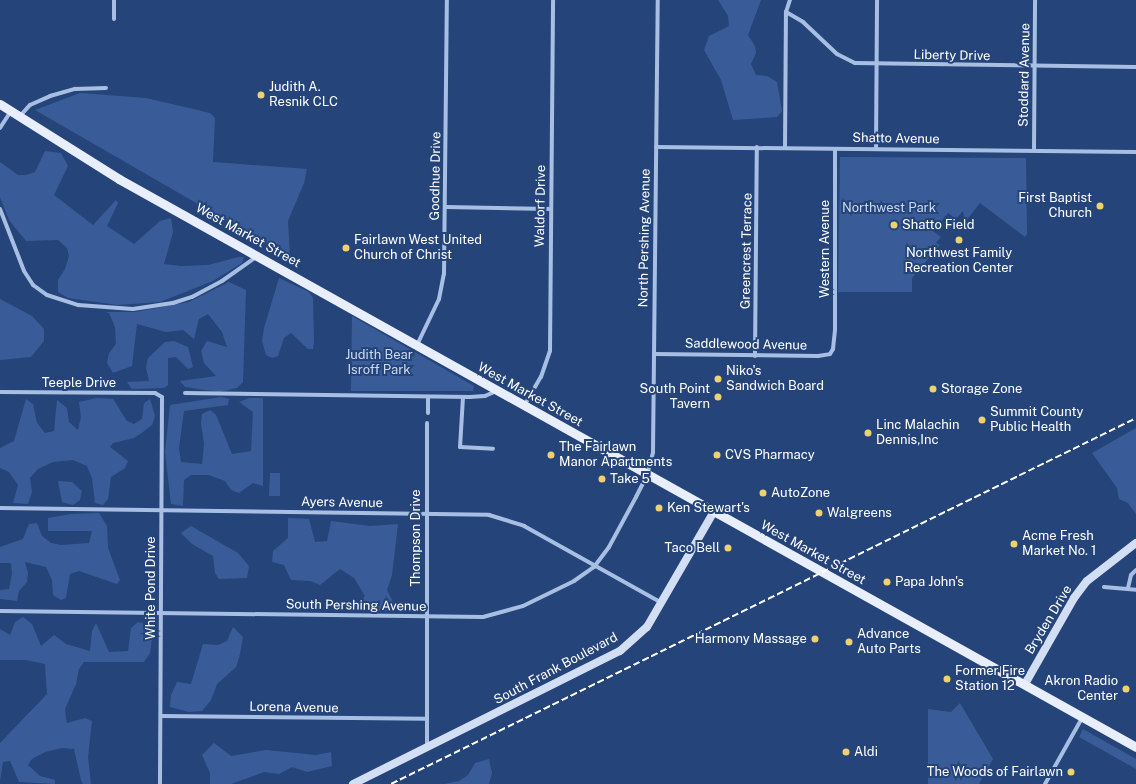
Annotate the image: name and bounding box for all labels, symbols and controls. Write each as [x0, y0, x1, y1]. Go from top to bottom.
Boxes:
street label: Stoddard Avenue [1016, 23, 1034, 127]
street label: Liberty Drive [913, 48, 991, 64]
place label: Judith A. Resnik CLC [269, 80, 338, 111]
marker: Judith A. Resnik CLC [256, 90, 266, 100]
street label: Shatto Avenue [852, 130, 940, 148]
street label: Goodhue Drive [427, 131, 445, 221]
street label: Waldorf Drive [532, 165, 550, 247]
street label: North Pershing Avenue [636, 168, 654, 308]
place label: First Baptist Church [1018, 191, 1092, 222]
street label: Greencrest Terrace [738, 193, 756, 309]
street label: Western Avenue [817, 200, 833, 298]
park label: Northwest Park [842, 200, 936, 216]
street label: West Market Street [193, 201, 303, 271]
marker: First Baptist Church [1095, 201, 1105, 211]
place label: Shatto Field [902, 217, 975, 233]
marker: Shatto Field [889, 220, 899, 230]
place label: Fairlawn West United Church of Christ [354, 233, 482, 264]
marker: Northwest Family Recreation Center [954, 235, 964, 245]
marker: Fairlawn West United Church of Christ [341, 243, 351, 253]
place label: Northwest Family Recreation Center [904, 246, 1014, 277]
street label: Saddlewood Avenue [685, 336, 807, 354]
park label: Judith Bear Isroff Park [345, 348, 413, 379]
street label: West Market Street [475, 360, 585, 430]
place label: Niko's Sandwich Board [726, 364, 824, 395]
marker: Niko's Sandwich Board [713, 374, 723, 384]
street label: Teeple Drive [42, 375, 116, 391]
place label: Storage Zone [941, 381, 1022, 397]
place label: South Point Tavern [640, 382, 710, 413]
marker: Storage Zone [928, 384, 938, 394]
marker: South Point Tavern [713, 392, 723, 402]
place label: Summit County Public Health [990, 405, 1083, 436]
marker: Summit County Public Health [977, 415, 987, 425]
place label: Linc Malachin Dennis,Inc [876, 418, 960, 449]
marker: Linc Malachin Dennis,Inc [863, 428, 873, 438]
place label: The Fairlawn Manor Apartments [559, 440, 672, 471]
place label: CVS Pharmacy [725, 447, 815, 463]
marker: The Fairlawn Manor Apartments [546, 450, 556, 460]
marker: CVS Pharmacy [712, 450, 722, 460]
place label: Take 5 [610, 471, 650, 487]
marker: Take 5 [597, 474, 607, 484]
place label: AutoZone [771, 485, 830, 501]
marker: AutoZone [758, 488, 768, 498]
street label: Thompson Drive [408, 489, 424, 587]
street label: Ayers Avenue [301, 494, 383, 512]
place label: Ken Stewart's [667, 500, 750, 516]
marker: Ken Stewart's [654, 503, 664, 513]
place label: Walgreens [827, 505, 892, 521]
marker: Walgreens [814, 508, 824, 518]
street label: West Market Street [758, 518, 868, 588]
place label: Acme Fresh Market No. 1 [1022, 529, 1096, 560]
street label: White Pond Drive [143, 536, 159, 640]
marker: Acme Fresh Market No. 1 [1009, 539, 1019, 549]
place label: Taco Bell [665, 540, 720, 556]
marker: Taco Bell [723, 543, 733, 553]
place label: Papa John's [895, 574, 964, 590]
marker: Papa John's [882, 577, 892, 587]
street label: Bryden Drive [1022, 583, 1076, 657]
street label: South Pershing Avenue [286, 597, 426, 615]
place label: Advance Auto Parts [857, 627, 921, 658]
street label: South Frank Boulevard [491, 630, 621, 708]
place label: Harmony Massage [695, 631, 807, 647]
marker: Harmony Massage [810, 634, 820, 644]
marker: Advance Auto Parts [844, 637, 854, 647]
place label: Former Fire Station 12 [955, 664, 1025, 695]
marker: Former Fire Station 12 [942, 674, 952, 684]
place label: Akron Radio Center [1044, 674, 1118, 705]
marker: Akron Radio Center [1121, 684, 1131, 694]
street label: Lorena Avenue [249, 699, 339, 717]
place label: Aldi [854, 744, 878, 760]
marker: Aldi [841, 747, 851, 757]
place label: The Woods of Fairlawn [926, 764, 1063, 780]
marker: The Woods of Fairlawn [1066, 767, 1076, 777]

